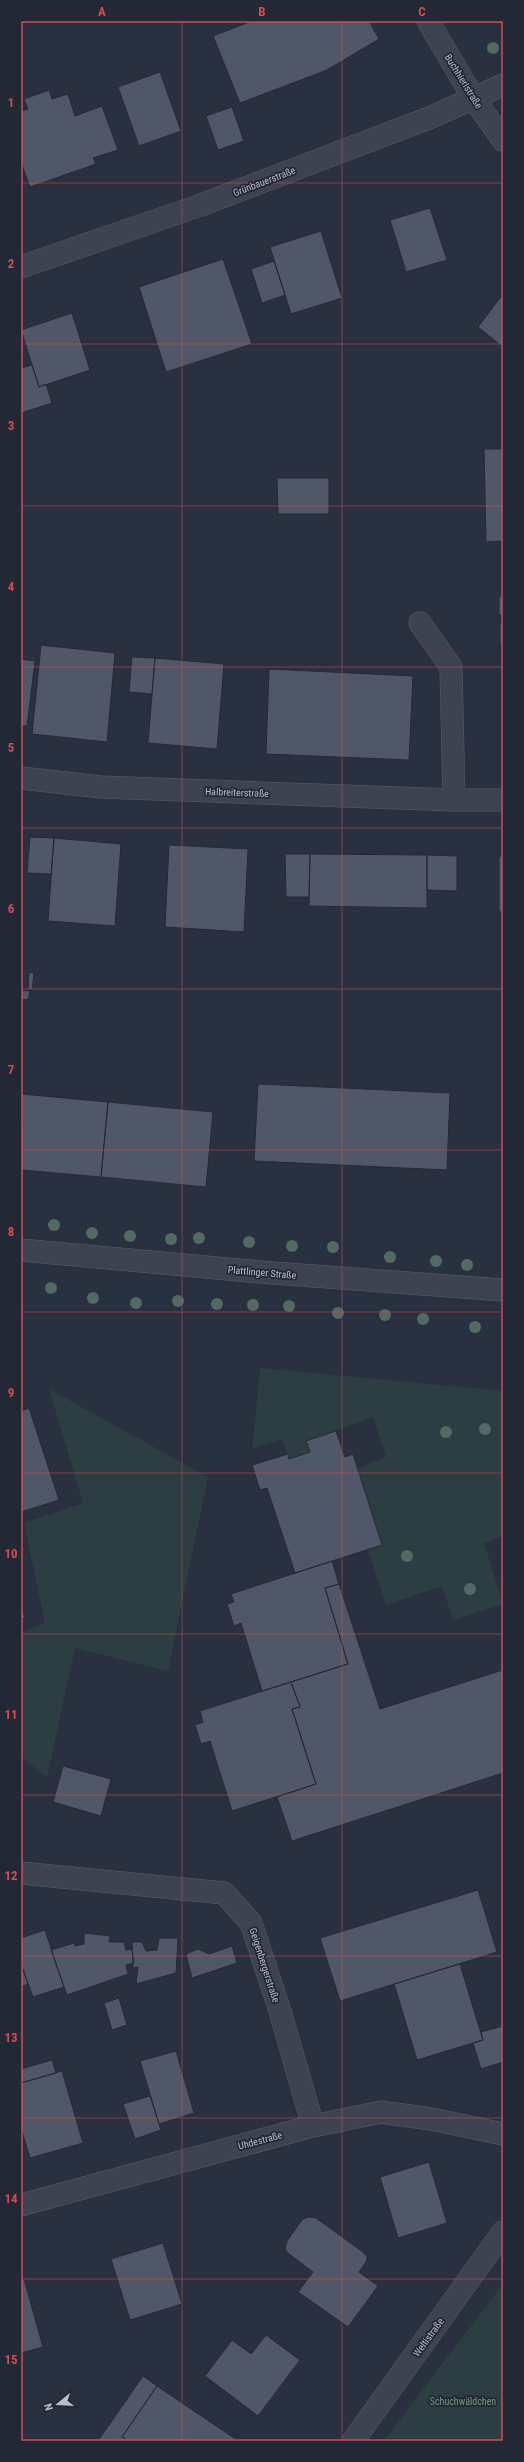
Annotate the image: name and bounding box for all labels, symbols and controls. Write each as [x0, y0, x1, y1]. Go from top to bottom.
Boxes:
text: A [98, 4, 106, 19]
text: B [258, 4, 266, 19]
text: C [418, 4, 426, 19]
street label: Buchhierlstraße [442, 52, 485, 111]
text: 1 [8, 95, 14, 110]
street label: Grünbauerstraße [231, 164, 297, 198]
text: 2 [8, 256, 15, 271]
text: 3 [8, 418, 14, 433]
text: 4 [8, 579, 15, 594]
text: 5 [8, 740, 15, 755]
street label: Halbreiterstraße [205, 786, 269, 799]
text: 6 [8, 901, 15, 916]
text: 7 [8, 1062, 15, 1077]
text: 8 [8, 1224, 14, 1239]
street label: Plattlinger Straße [227, 1264, 297, 1281]
text: 9 [8, 1385, 14, 1400]
text: 10 [4, 1546, 18, 1561]
text: 11 [4, 1707, 18, 1722]
text: 12 [4, 1868, 18, 1883]
street label: Geigenbergerstraße [247, 1927, 282, 2004]
text: 13 [4, 2030, 18, 2045]
street label: Uhdestraße [237, 2129, 284, 2152]
text: 14 [4, 2191, 18, 2206]
street label: Weltistraße [411, 2316, 446, 2359]
text: 15 [4, 2352, 18, 2367]
north arrow [38, 2384, 78, 2424]
park label: Schuchwäldchen [430, 2396, 496, 2407]
text: N [42, 2401, 56, 2412]

